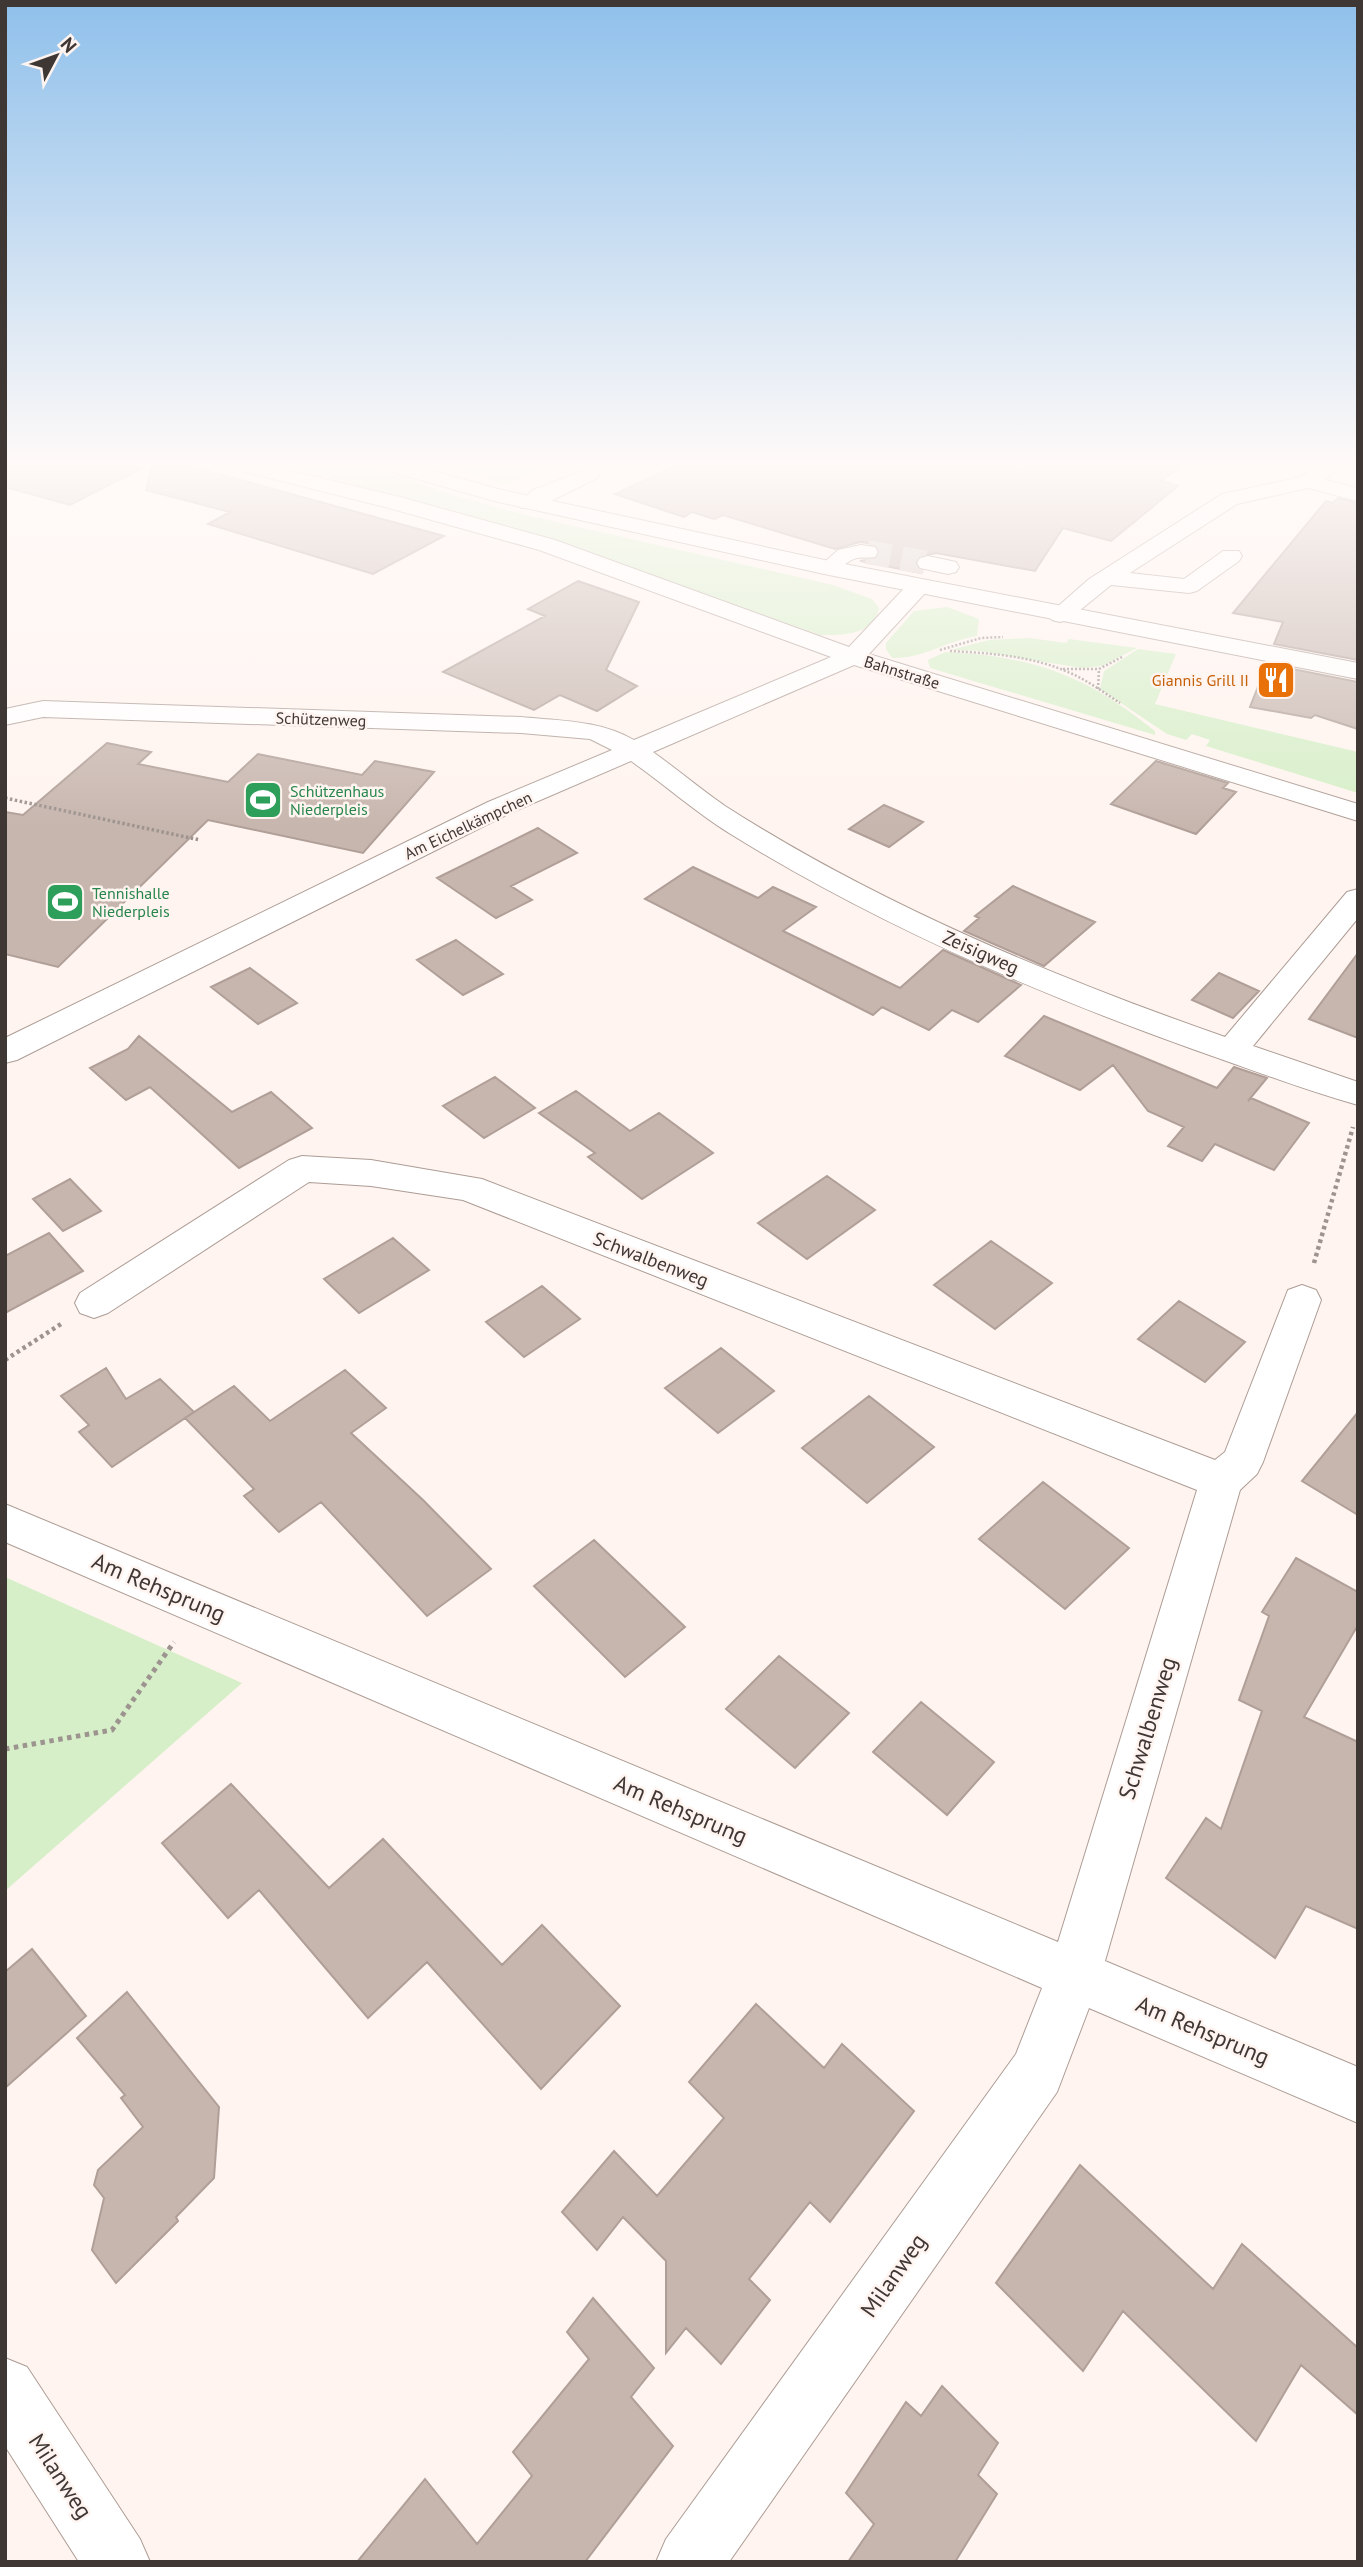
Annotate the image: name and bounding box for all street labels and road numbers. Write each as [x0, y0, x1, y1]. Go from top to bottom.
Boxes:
street label: Bahnstraße [862, 651, 942, 693]
street label: Schützenweg [275, 707, 367, 731]
street label: Am Eichelkämpchen [401, 787, 535, 863]
street label: Zeisigweg [939, 925, 1023, 979]
street label: Schwalbenweg [590, 1226, 712, 1292]
street label: Am Rehsprung [88, 1546, 230, 1628]
street label: Schwalbenweg [1112, 1653, 1182, 1803]
street label: Am Rehsprung [610, 1768, 752, 1850]
street label: Am Rehsprung [1132, 1989, 1274, 2071]
street label: Milanweg [854, 2228, 932, 2322]
street label: Milanweg [23, 2428, 99, 2524]

